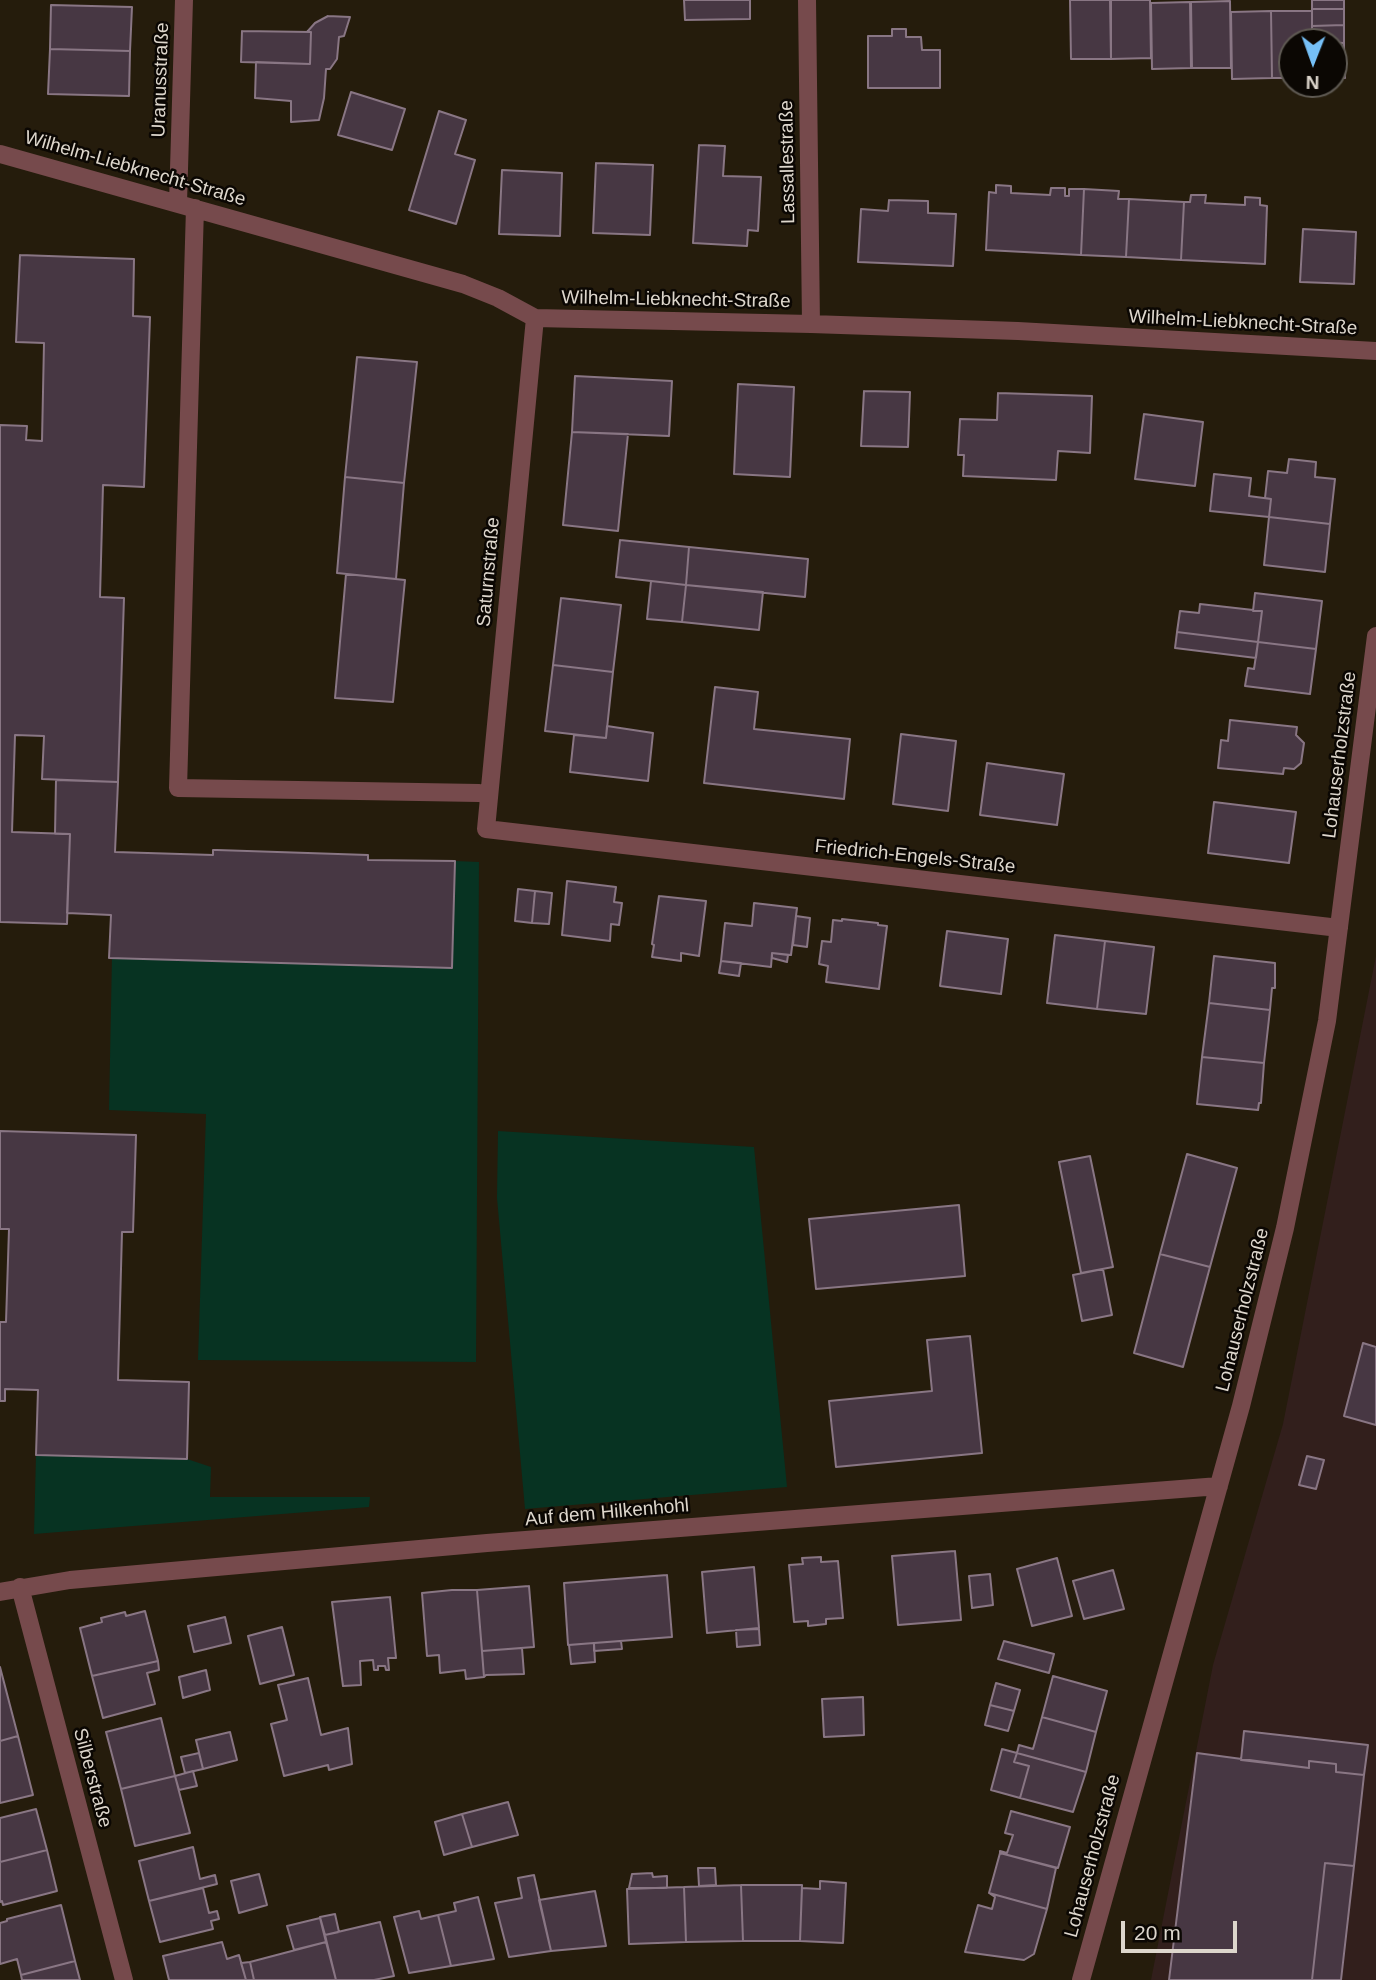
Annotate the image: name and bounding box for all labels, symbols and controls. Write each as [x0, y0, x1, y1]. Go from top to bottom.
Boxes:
street label: Uranusstraße [148, 22, 174, 138]
north arrow [1278, 28, 1348, 98]
text: N [1306, 72, 1320, 93]
street label: Lassallestraße [776, 100, 800, 224]
street label: Wilhelm-Liebknecht-Straße [22, 126, 248, 212]
street label: Wilhelm-Liebknecht-Straße [561, 287, 791, 313]
street label: Wilhelm-Liebknecht-Straße [1128, 306, 1358, 340]
street label: Saturnstraße [473, 516, 505, 628]
street label: Lohauserholzstraße [1318, 670, 1362, 840]
street label: Friedrich-Engels-Straße [814, 835, 1016, 879]
street label: Lohauserholzstraße [1212, 1226, 1274, 1394]
street label: Auf dem Hilkenhohl [524, 1494, 690, 1532]
street label: Silberstraße [68, 1726, 116, 1830]
street label: Lohauserholzstraße [1060, 1772, 1126, 1940]
scale bar [1124, 1906, 1240, 1950]
text: 20 m [1134, 1921, 1181, 1944]

